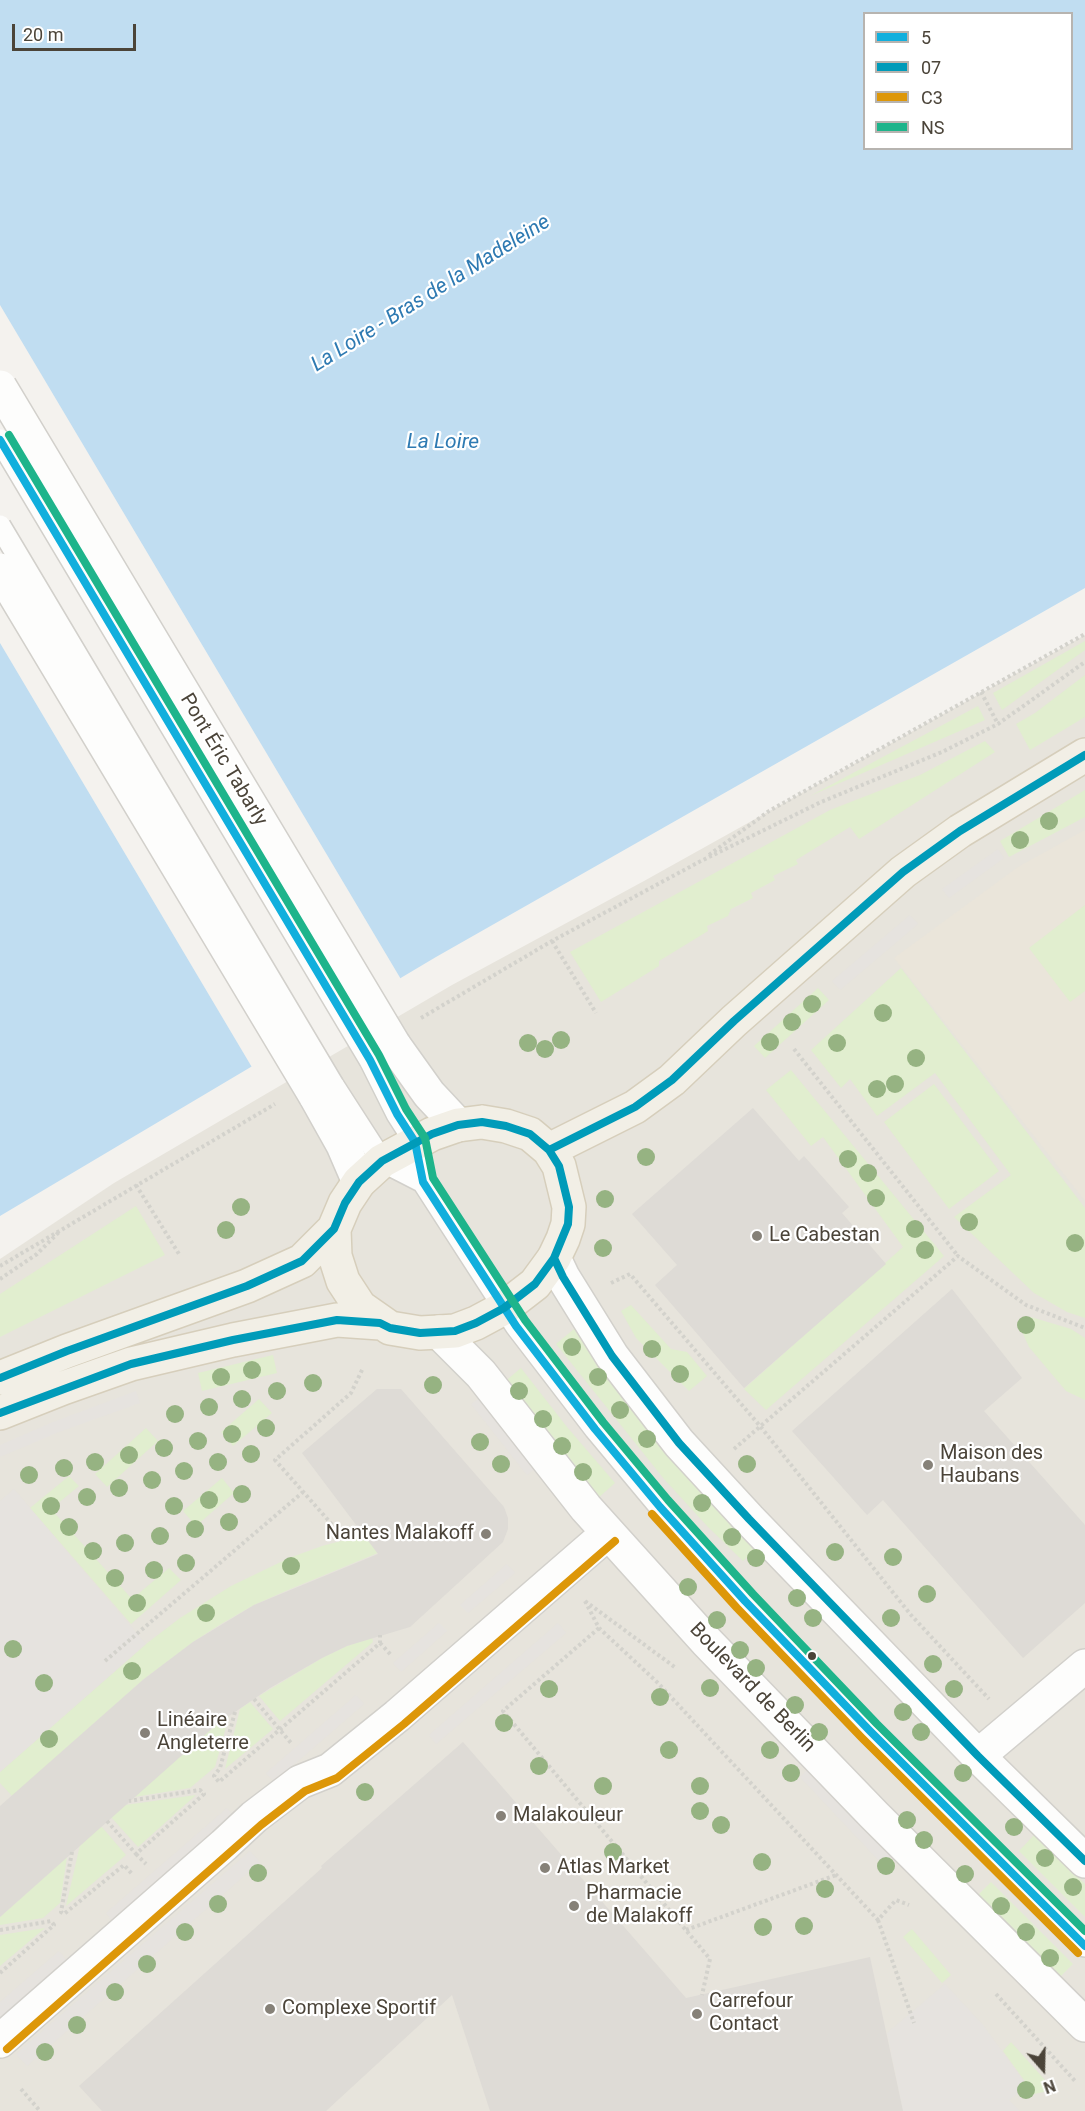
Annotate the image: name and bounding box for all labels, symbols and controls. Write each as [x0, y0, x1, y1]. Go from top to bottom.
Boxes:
scale bar [15, 12, 140, 50]
legend [863, 12, 1073, 150]
text: 20 m [23, 24, 63, 45]
text: 5 [921, 27, 931, 48]
text: 07 [921, 57, 941, 78]
text: C3 [921, 87, 943, 108]
text: NS [921, 117, 945, 138]
water label: La Loire - Bras de la Madeleine [307, 210, 555, 378]
water label: La Loire [407, 430, 479, 456]
street label: Pont Éric Tabarly [174, 690, 272, 830]
place label: Le Cabestan [769, 1224, 880, 1248]
marker: Le Cabestan [750, 1229, 764, 1243]
place label: Maison des Haubans [940, 1442, 1043, 1489]
marker: Maison des Haubans [921, 1458, 935, 1472]
place label: Nantes Malakoff [326, 1522, 474, 1546]
marker: Nantes Malakoff [479, 1527, 493, 1541]
street label: Boulevard de Berlin [684, 1618, 820, 1758]
unlabelled marker [806, 1650, 818, 1662]
place label: Linéaire Angleterre [157, 1709, 249, 1756]
marker: Linéaire Angleterre [138, 1726, 152, 1740]
place label: Malakouleur [513, 1804, 623, 1828]
marker: Malakouleur [494, 1809, 508, 1823]
place label: Atlas Market [557, 1856, 670, 1880]
marker: Atlas Market [538, 1861, 552, 1875]
place label: Pharmacie de Malakoff [586, 1882, 692, 1929]
marker: Pharmacie de Malakoff [567, 1899, 581, 1913]
place label: Carrefour Contact [709, 1990, 793, 2037]
place label: Complexe Sportif [282, 1997, 436, 2021]
marker: Complexe Sportif [263, 2002, 277, 2016]
marker: Carrefour Contact [690, 2007, 704, 2021]
north arrow [1013, 2039, 1073, 2099]
text: N [1041, 2076, 1058, 2097]

